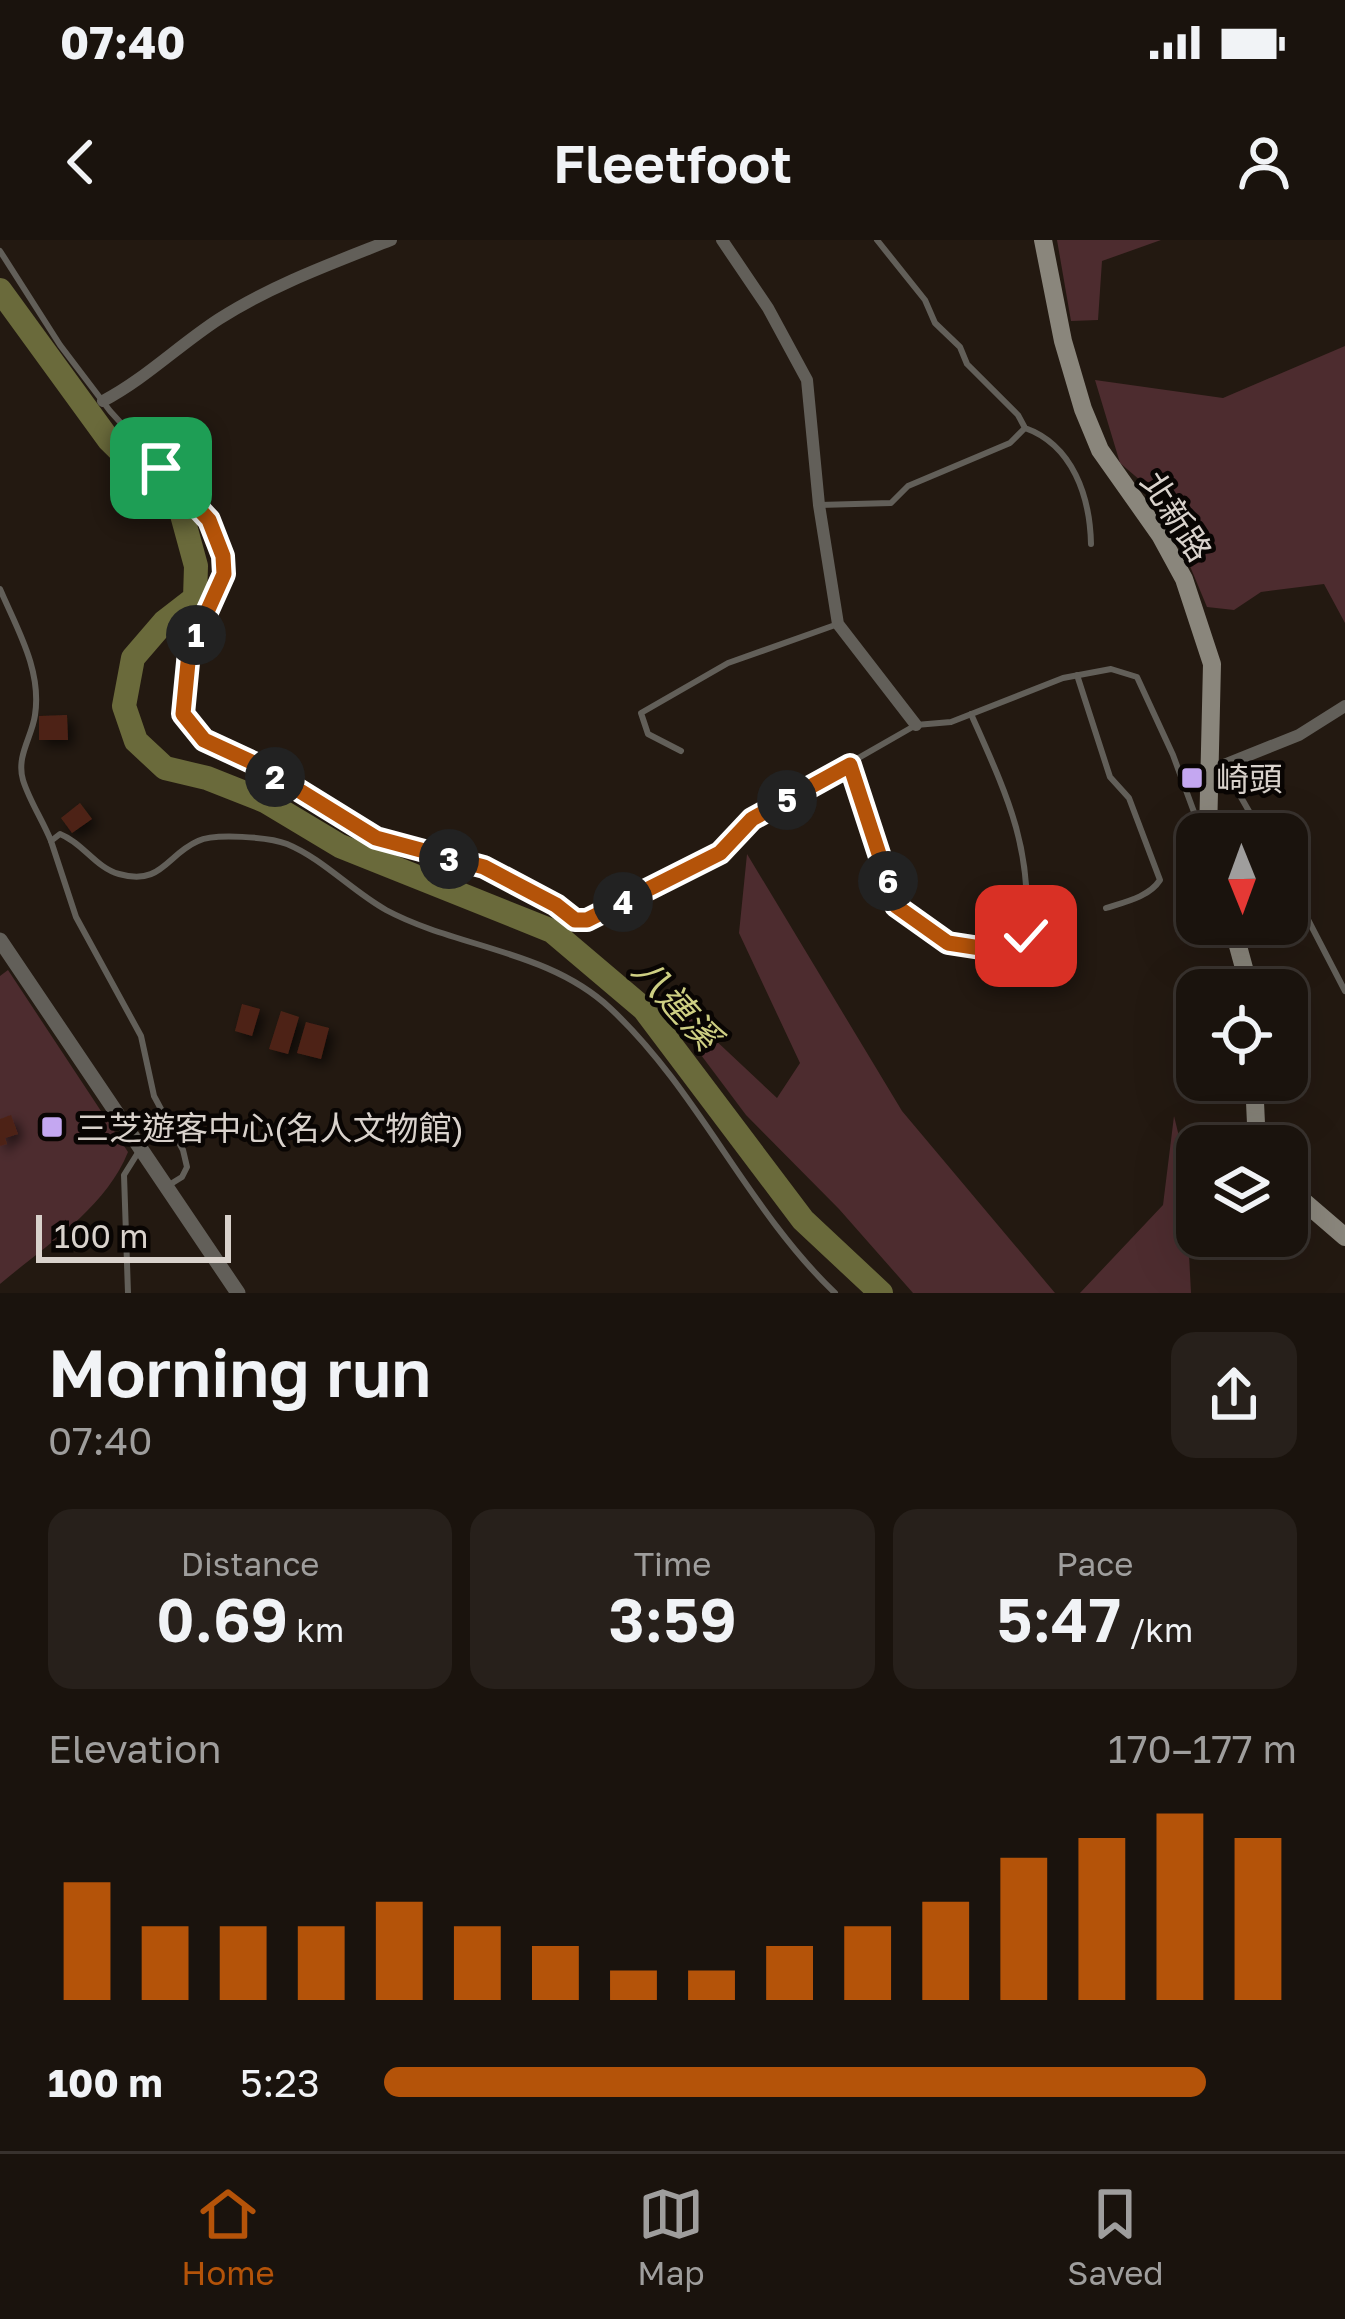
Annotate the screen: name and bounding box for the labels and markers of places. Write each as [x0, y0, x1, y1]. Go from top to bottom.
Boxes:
pin [110, 417, 212, 519]
pin: 1 [166, 605, 226, 665]
pin: 2 [245, 747, 305, 807]
place label: 崎頭 [1216, 759, 1282, 798]
marker: 崎頭 [1179, 765, 1205, 791]
pin: 5 [757, 770, 817, 830]
pin: 3 [419, 829, 479, 889]
pin: 6 [858, 851, 918, 911]
pin: 4 [593, 872, 653, 932]
pin [975, 885, 1077, 987]
place label: 三芝遊客中心(名人文物館) [76, 1108, 464, 1147]
marker: 三芝遊客中心(名人文物館) [39, 1114, 65, 1140]

